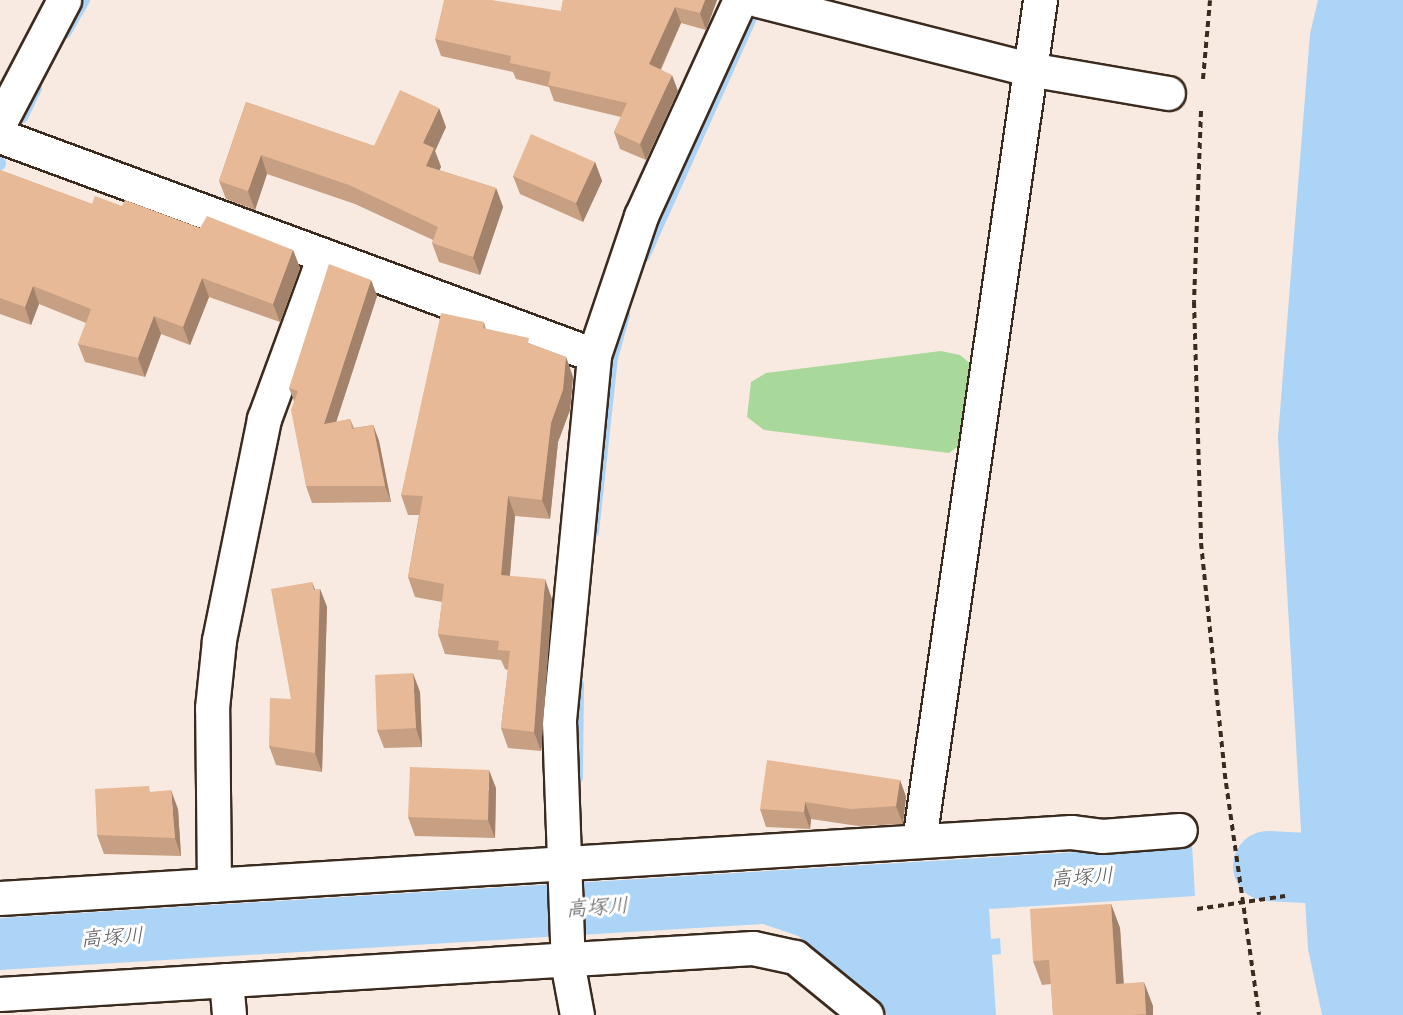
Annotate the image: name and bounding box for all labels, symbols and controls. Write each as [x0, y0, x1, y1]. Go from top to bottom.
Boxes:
water label: 高塚川 [1050, 862, 1114, 892]
water label: 高塚川 [565, 892, 629, 922]
water label: 高塚川 [80, 922, 144, 952]

